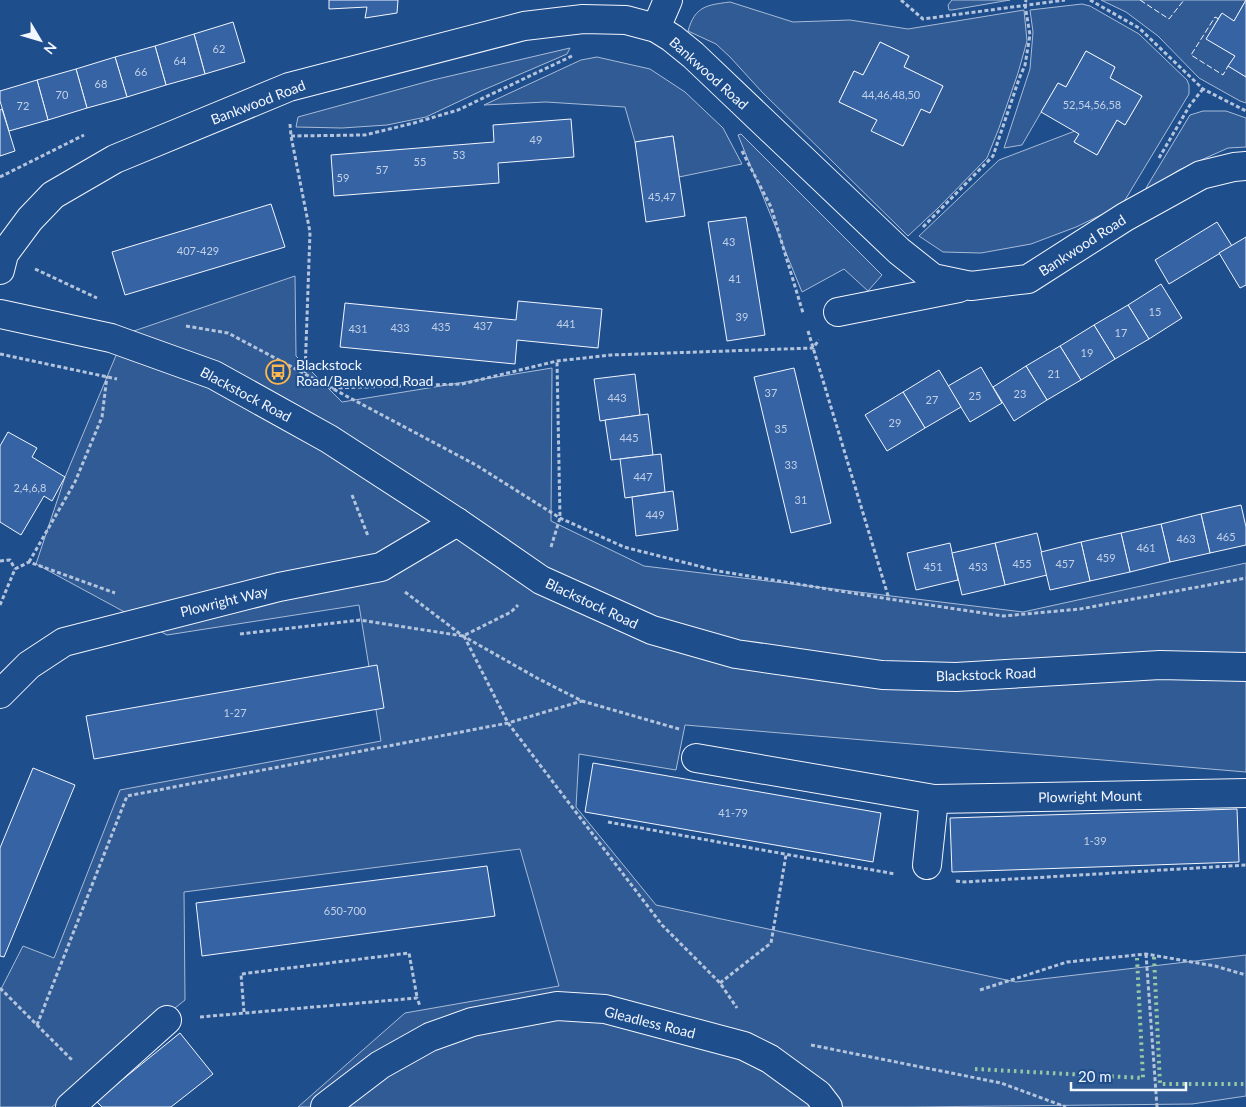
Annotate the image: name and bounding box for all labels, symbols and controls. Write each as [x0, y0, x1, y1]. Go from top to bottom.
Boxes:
north arrow [15, 15, 65, 65]
street label: Bankwood Road [666, 33, 752, 113]
text: N [41, 39, 61, 58]
house number: 62 [213, 42, 225, 55]
house number: 64 [174, 54, 187, 67]
house number: 66 [135, 65, 147, 78]
street label: Bankwood Road [208, 76, 308, 128]
house number: 68 [95, 77, 107, 90]
house number: 70 [56, 88, 69, 101]
house number: 44,46,48,50 [862, 88, 921, 101]
house number: 52,54,56,58 [1063, 98, 1121, 111]
house number: 72 [17, 99, 29, 112]
house number: 49 [530, 133, 542, 146]
house number: 53 [453, 148, 465, 161]
house number: 55 [414, 155, 426, 168]
house number: 57 [376, 163, 388, 176]
house number: 59 [337, 171, 349, 184]
house number: 45,47 [648, 190, 676, 203]
street label: Bankwood Road [1035, 211, 1129, 279]
house number: 43 [723, 235, 735, 248]
house number: 407-429 [177, 244, 219, 257]
house number: 41 [729, 272, 741, 285]
house number: 15 [1149, 305, 1161, 318]
house number: 39 [736, 310, 748, 323]
house number: 441 [556, 317, 576, 330]
house number: 437 [473, 319, 493, 332]
house number: 435 [431, 320, 451, 333]
house number: 433 [390, 321, 410, 334]
house number: 431 [348, 322, 368, 335]
house number: 17 [1115, 326, 1127, 339]
house number: 19 [1081, 346, 1093, 359]
place label: Blackstock Road/Bankwood Road [296, 356, 433, 389]
bus stop icon: Blackstock Road/Bankwood Road [265, 359, 291, 385]
street label: Blackstock Road [198, 363, 294, 425]
house number: 21 [1048, 367, 1060, 380]
house number: 37 [765, 386, 777, 399]
house number: 23 [1014, 387, 1026, 400]
house number: 25 [969, 389, 981, 402]
house number: 443 [607, 391, 627, 404]
house number: 27 [926, 393, 938, 406]
house number: 29 [889, 416, 901, 429]
house number: 35 [775, 422, 787, 435]
house number: 445 [619, 431, 639, 444]
house number: 33 [785, 458, 797, 471]
house number: 447 [633, 470, 653, 483]
house number: 2,4,6,8 [13, 481, 47, 494]
house number: 31 [795, 493, 807, 506]
house number: 449 [645, 508, 665, 521]
house number: 465 [1216, 530, 1236, 543]
house number: 463 [1176, 532, 1196, 545]
house number: 461 [1136, 541, 1156, 554]
house number: 459 [1096, 551, 1116, 564]
house number: 455 [1012, 557, 1032, 570]
house number: 457 [1055, 557, 1075, 570]
house number: 451 [923, 560, 943, 573]
house number: 453 [968, 560, 988, 573]
street label: Blackstock Road [543, 574, 641, 632]
street label: Plowright Way [178, 582, 271, 620]
street label: Blackstock Road [936, 664, 1036, 684]
house number: 1-27 [223, 706, 247, 719]
street label: Plowright Mount [1038, 787, 1142, 805]
house number: 41-79 [718, 806, 748, 819]
house number: 1-39 [1083, 834, 1107, 847]
house number: 650-700 [324, 904, 367, 917]
street label: Gleadless Road [603, 1002, 697, 1042]
scale bar [1071, 1060, 1186, 1092]
text: 20 m [1078, 1067, 1112, 1085]

